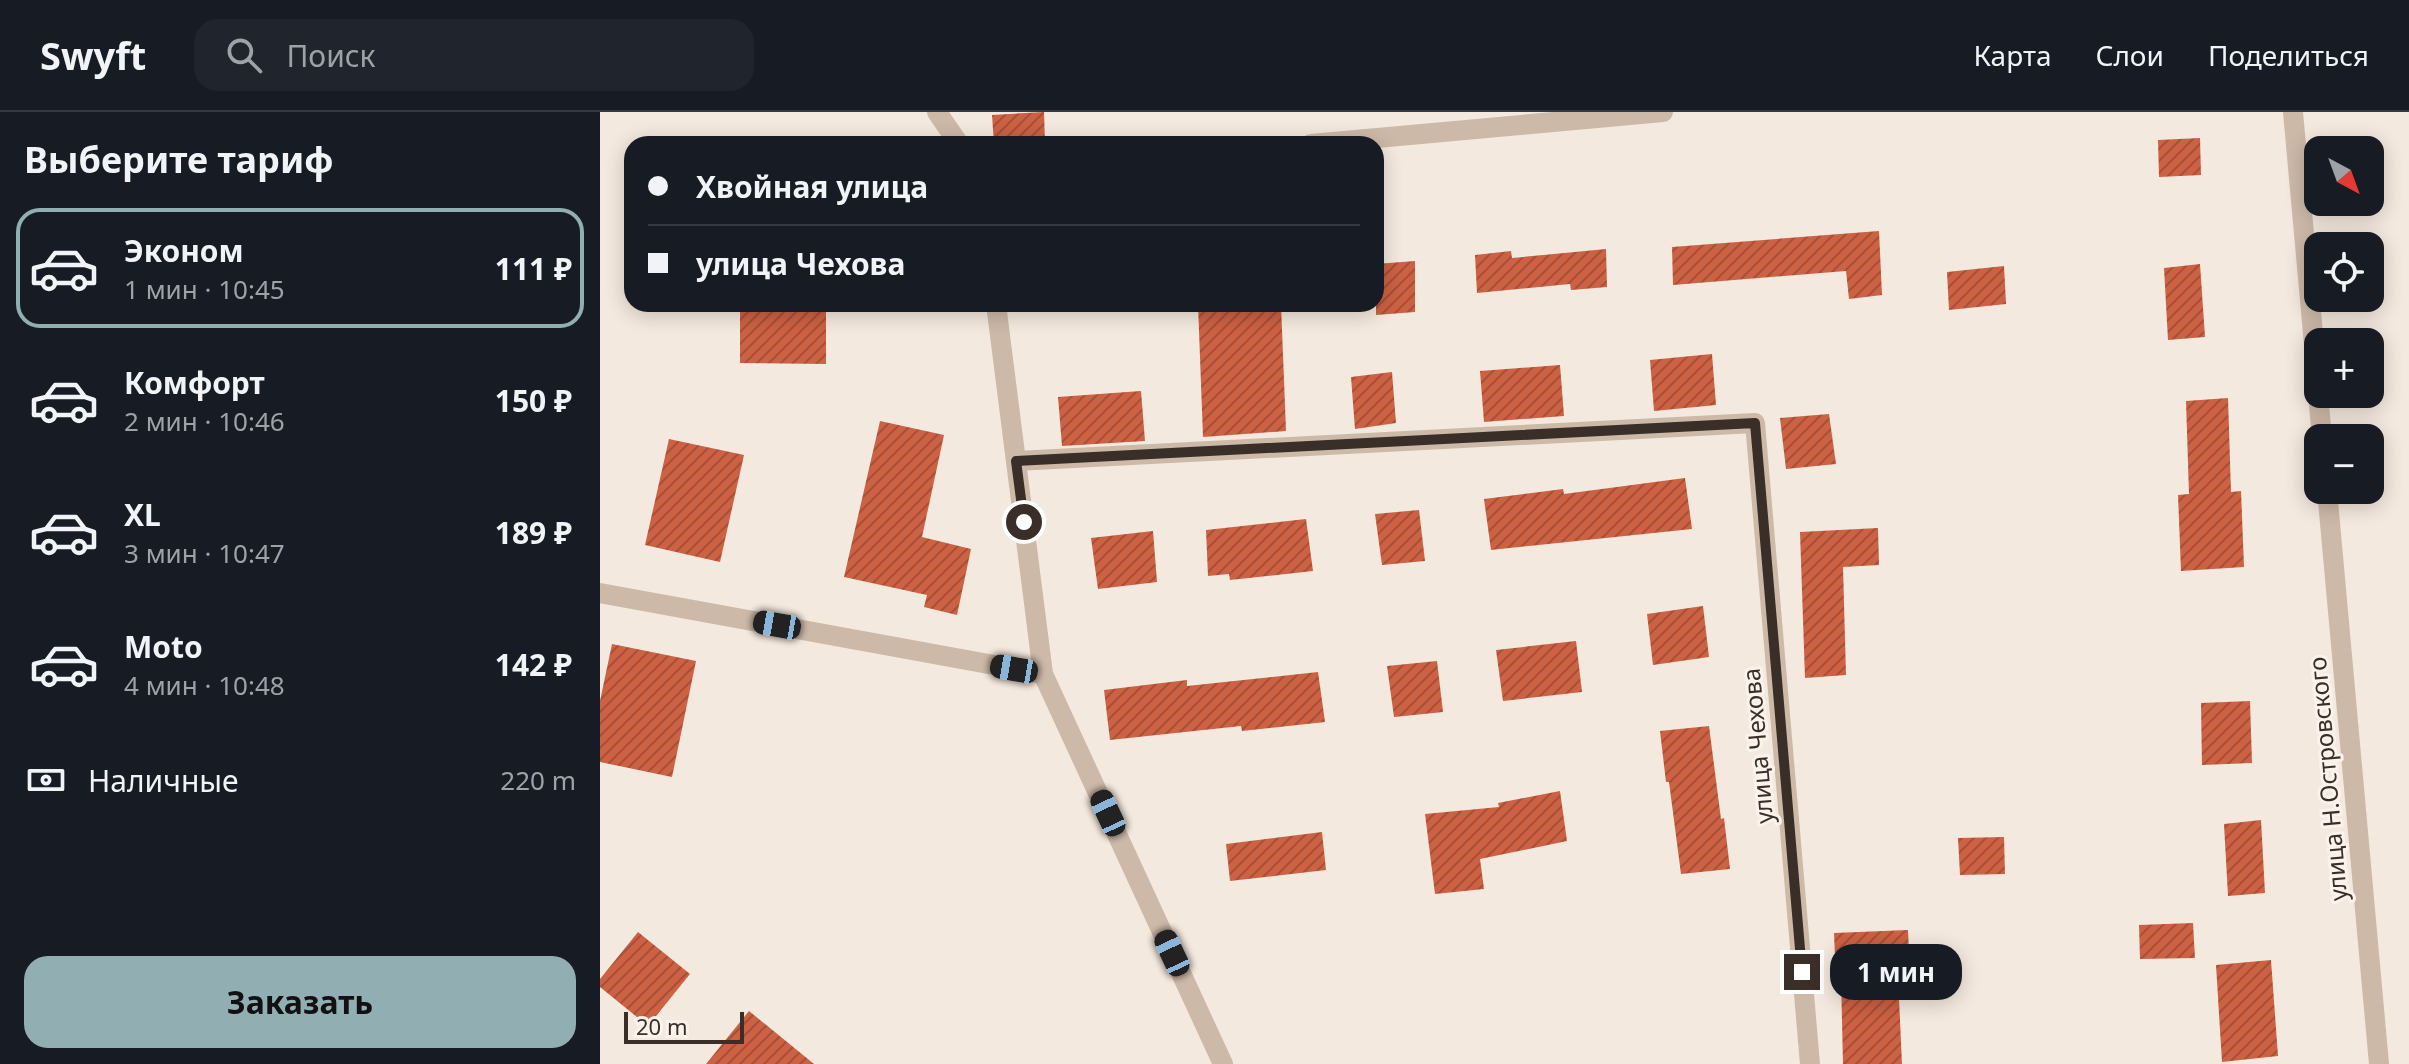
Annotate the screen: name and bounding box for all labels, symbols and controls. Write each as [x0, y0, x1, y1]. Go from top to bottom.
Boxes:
search box [194, 19, 754, 91]
text: Swyft [40, 29, 146, 81]
icon: search [222, 33, 266, 77]
text: Поиск [286, 35, 376, 76]
text: Карта [1973, 36, 2052, 74]
text: Слои [2096, 36, 2164, 74]
text: Поделиться [2208, 36, 2369, 74]
text: Выберите тариф [24, 135, 333, 184]
north arrow [2304, 136, 2384, 216]
map controls [2304, 136, 2384, 504]
text: Хвойная улица [696, 166, 928, 207]
text: Эконом [124, 230, 244, 271]
icon: car [28, 232, 100, 304]
button: locate [2304, 232, 2384, 312]
text: улица Чехова [696, 243, 905, 284]
text: 111 ₽ [495, 248, 572, 289]
text: 1 мин · 10:45 [124, 271, 285, 307]
button: + [2304, 328, 2384, 408]
text: Комфорт [124, 362, 265, 403]
icon: car [28, 364, 100, 436]
text: 150 ₽ [495, 380, 572, 421]
text: 2 мин · 10:46 [124, 403, 285, 439]
button: − [2304, 424, 2384, 504]
text: XL [124, 494, 161, 535]
icon: car [28, 496, 100, 568]
route start [1006, 504, 1042, 540]
text: 189 ₽ [495, 512, 572, 553]
text: 3 мин · 10:47 [124, 535, 285, 571]
car [751, 609, 803, 641]
text: Moto [124, 626, 203, 667]
icon: car [28, 628, 100, 700]
text: 142 ₽ [495, 644, 572, 685]
car [988, 653, 1040, 685]
street label: улица Н.Островского [2300, 655, 2354, 903]
text: 4 мин · 10:48 [124, 667, 285, 703]
street label: улица Чехова [1734, 667, 1780, 825]
icon: cash [24, 758, 68, 802]
text: Наличные [88, 760, 239, 801]
text: 220 m [500, 762, 576, 798]
car [1087, 786, 1129, 840]
car [1151, 926, 1193, 980]
callout: 1 мин [1830, 944, 1962, 1000]
route end [1784, 954, 1820, 990]
text: 1 мин [1857, 954, 1935, 990]
button: Заказать [24, 956, 576, 1048]
scale bar [624, 1008, 744, 1044]
text: 20 m [636, 1011, 687, 1041]

